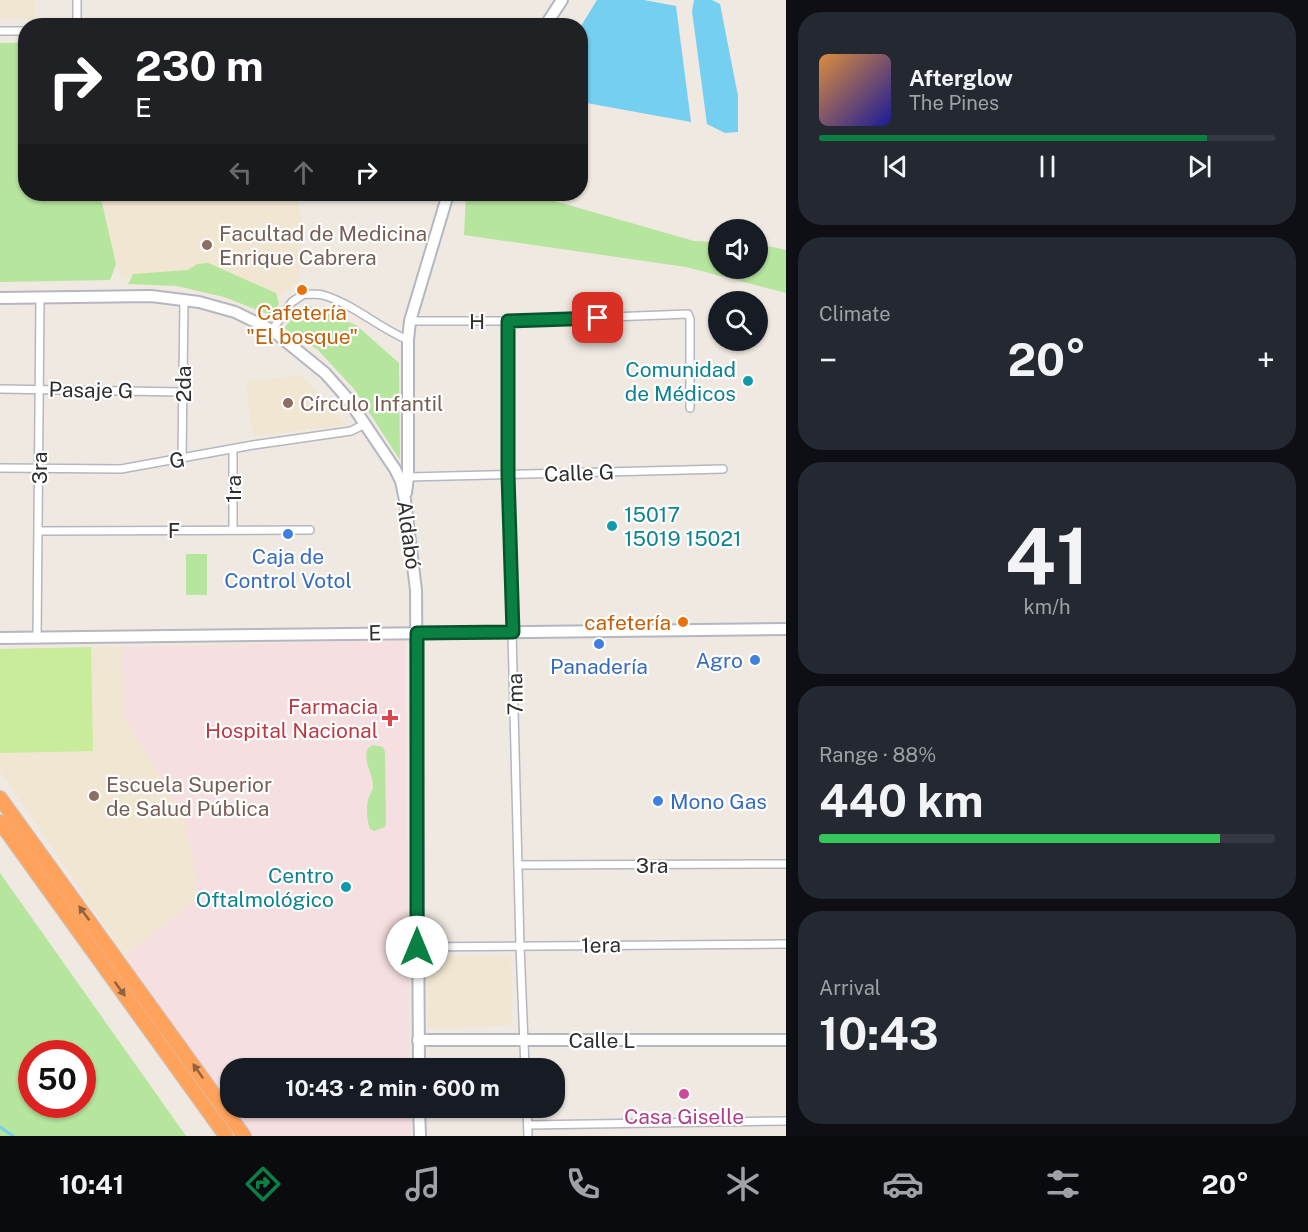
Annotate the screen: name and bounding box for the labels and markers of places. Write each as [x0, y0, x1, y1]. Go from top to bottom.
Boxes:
place label: Facultad de Medicina Enrique Cabrera [219, 221, 427, 270]
marker: Facultad de Medicina Enrique Cabrera [200, 238, 214, 252]
marker: Cafetería "El bosque" [295, 283, 309, 297]
pin [572, 292, 623, 343]
place label: Cafetería "El bosque" [246, 300, 358, 349]
place label: Comunidad de Médicos [625, 357, 736, 406]
marker: Comunidad de Médicos [741, 374, 755, 388]
place label: Círculo Infantil [300, 391, 443, 416]
marker: Círculo Infantil [281, 396, 295, 410]
place label: 15017 15019 15021 [624, 502, 742, 551]
marker: 15017 15019 15021 [605, 519, 619, 533]
marker: Caja de Control Votol [281, 527, 295, 541]
place label: Caja de Control Votol [224, 544, 352, 593]
place label: cafetería [584, 610, 671, 635]
marker: cafetería [676, 615, 690, 629]
marker: Panadería [592, 637, 606, 651]
place label: Agro [695, 648, 743, 673]
marker: Agro [748, 653, 762, 667]
place label: Panadería [550, 654, 648, 679]
place label: Farmacia Hospital Nacional [205, 694, 378, 743]
marker: Farmacia Hospital Nacional [383, 711, 397, 725]
place label: Escuela Superior de Salud Pública [106, 772, 272, 821]
marker: Escuela Superior de Salud Pública [87, 789, 101, 803]
place label: Mono Gas [670, 789, 767, 814]
marker: Mono Gas [651, 794, 665, 808]
place label: Centro Oftalmológico [196, 863, 334, 912]
marker: Centro Oftalmológico [339, 880, 353, 894]
marker: Casa Giselle [677, 1087, 691, 1101]
place label: Casa Giselle [624, 1104, 744, 1129]

